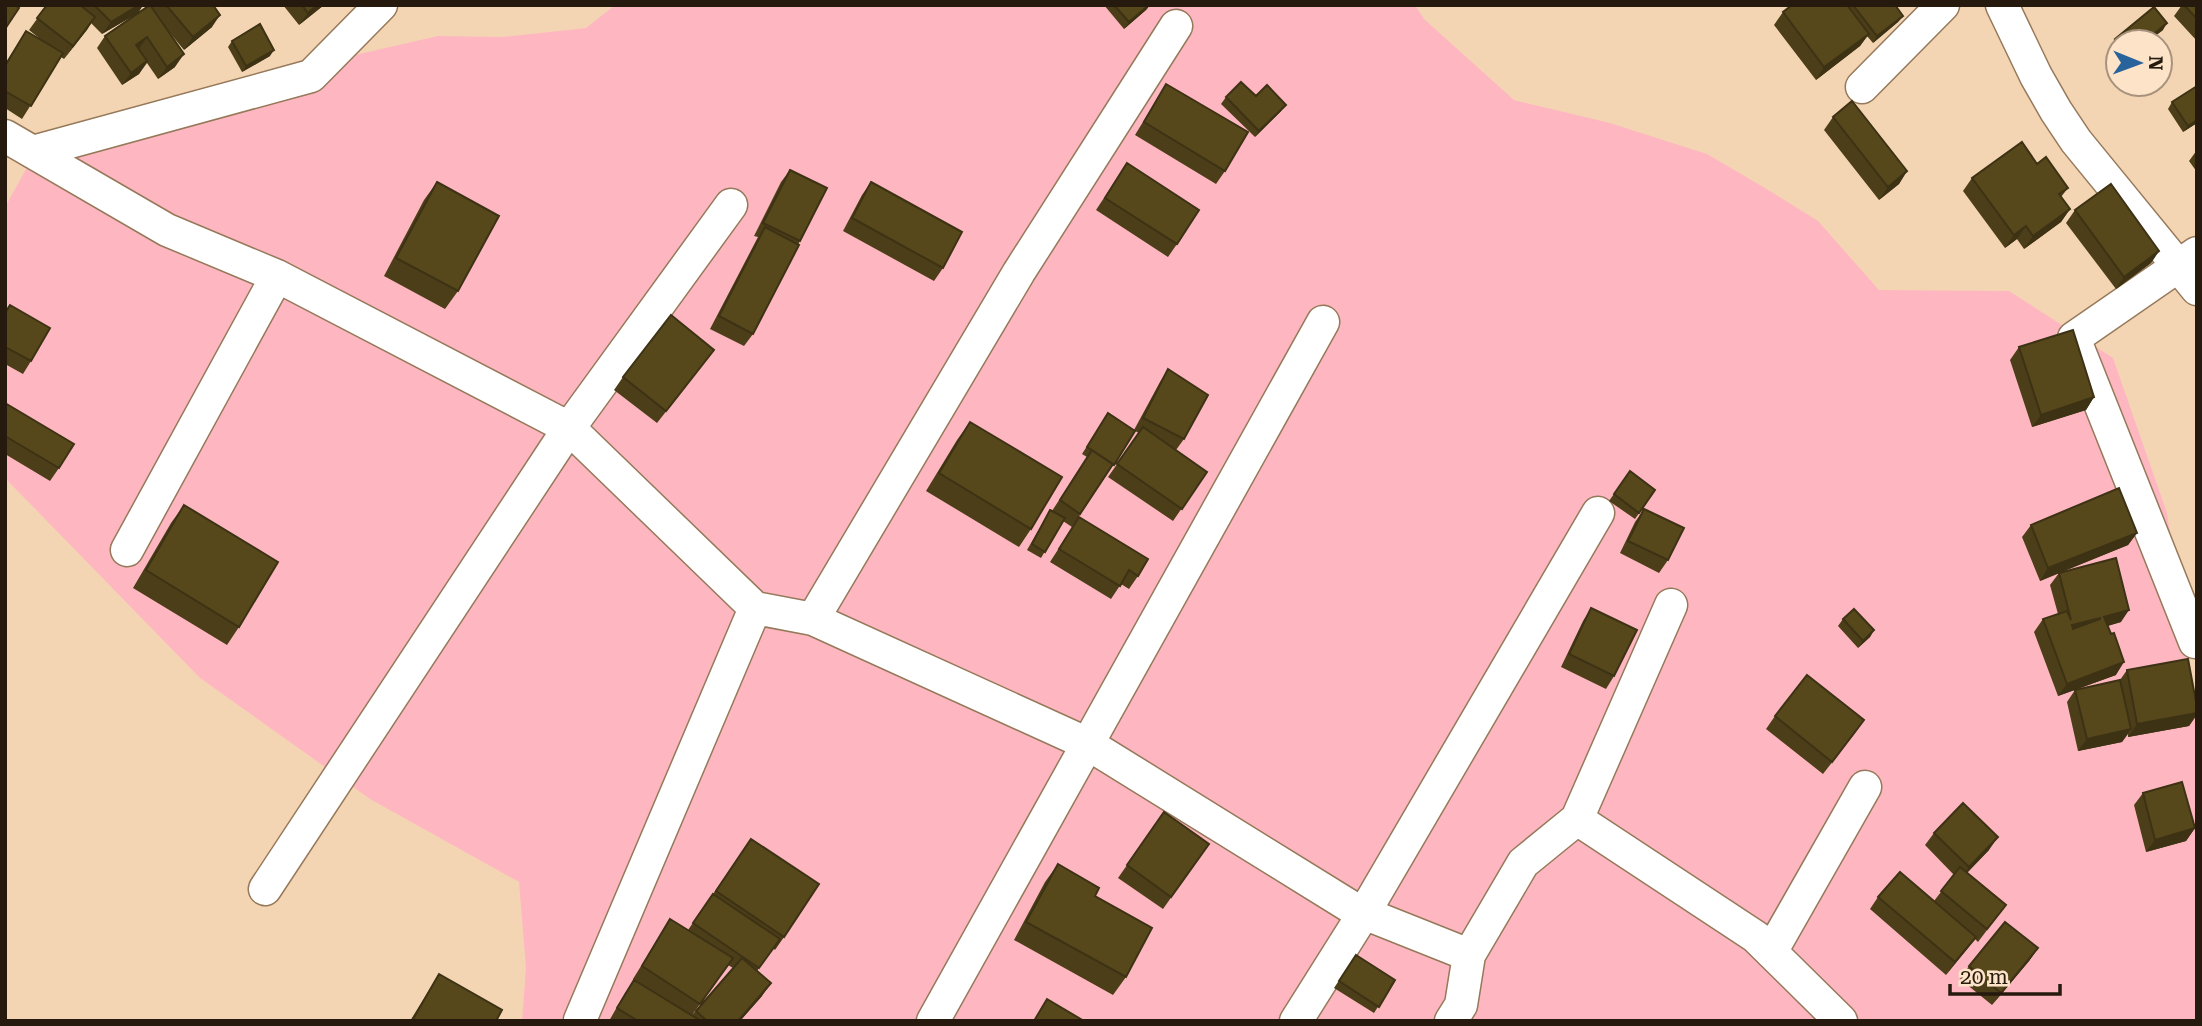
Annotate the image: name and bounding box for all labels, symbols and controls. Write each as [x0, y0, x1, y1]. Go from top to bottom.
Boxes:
north arrow [2104, 28, 2174, 98]
text: N [2144, 56, 2167, 71]
scale bar [1950, 953, 2060, 997]
text: 20 m [1960, 965, 2008, 989]

